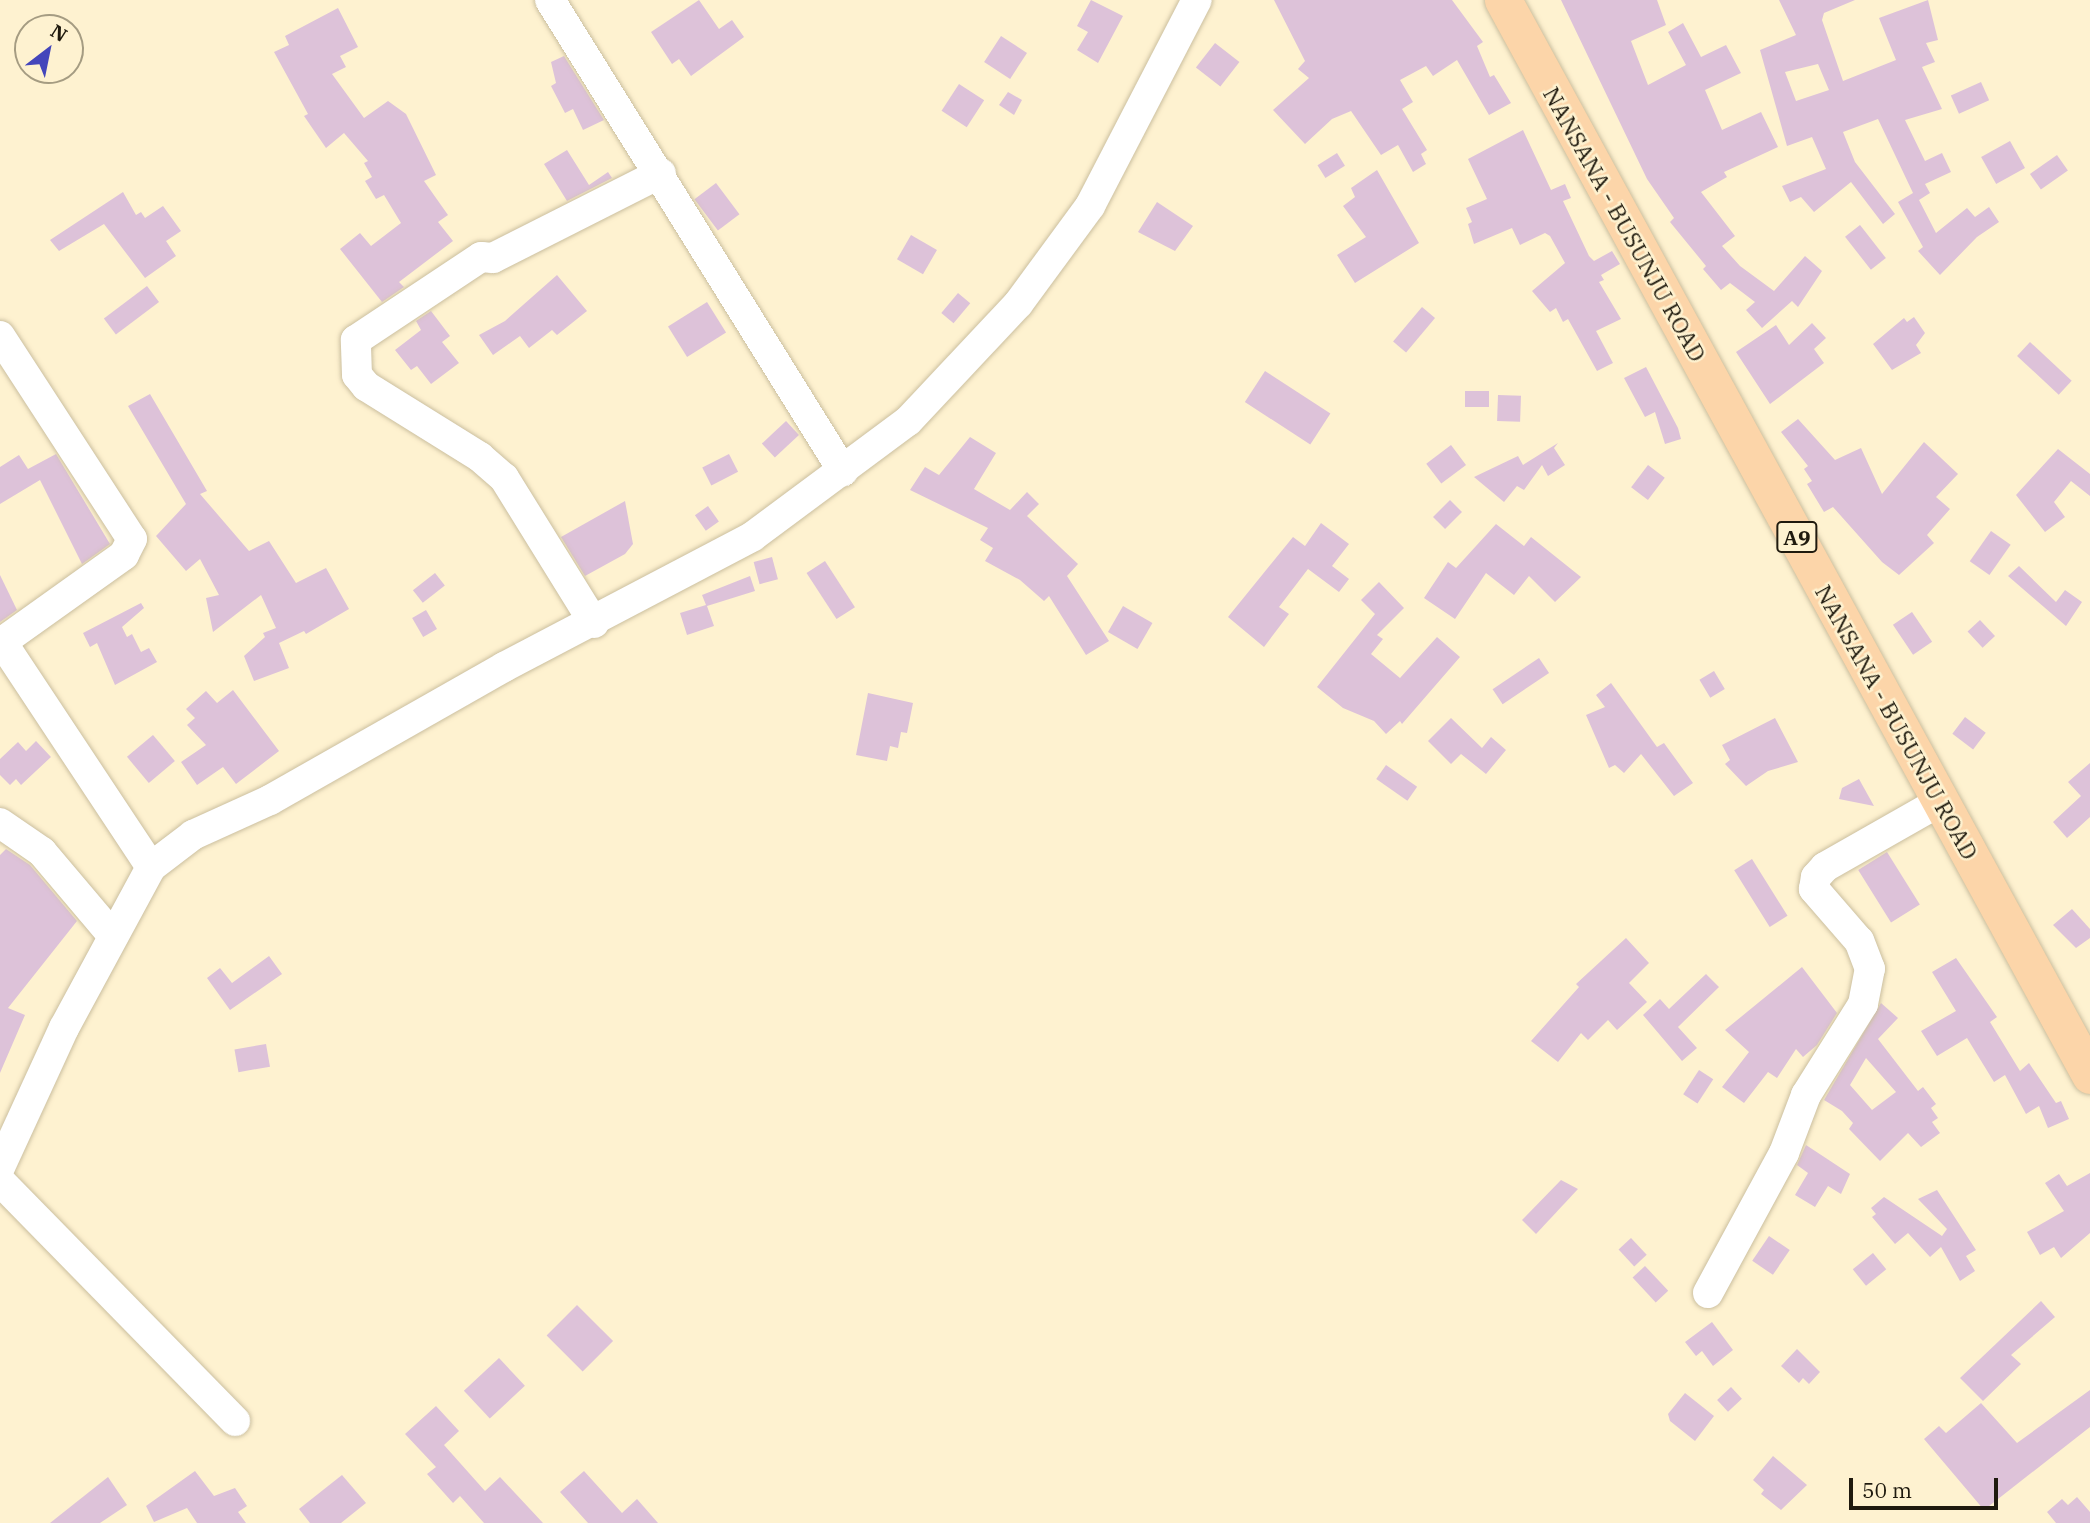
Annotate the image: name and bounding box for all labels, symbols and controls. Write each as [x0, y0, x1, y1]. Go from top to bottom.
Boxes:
north arrow [14, 14, 84, 84]
text: N [46, 19, 72, 47]
street label: NANSANA - BUSUNJU ROAD [1538, 82, 1712, 366]
road number: A9 [1776, 520, 1818, 554]
street label: NANSANA - BUSUNJU ROAD [1810, 580, 1984, 864]
scale bar [1852, 1464, 2001, 1508]
text: 50 m [1862, 1476, 1912, 1504]

